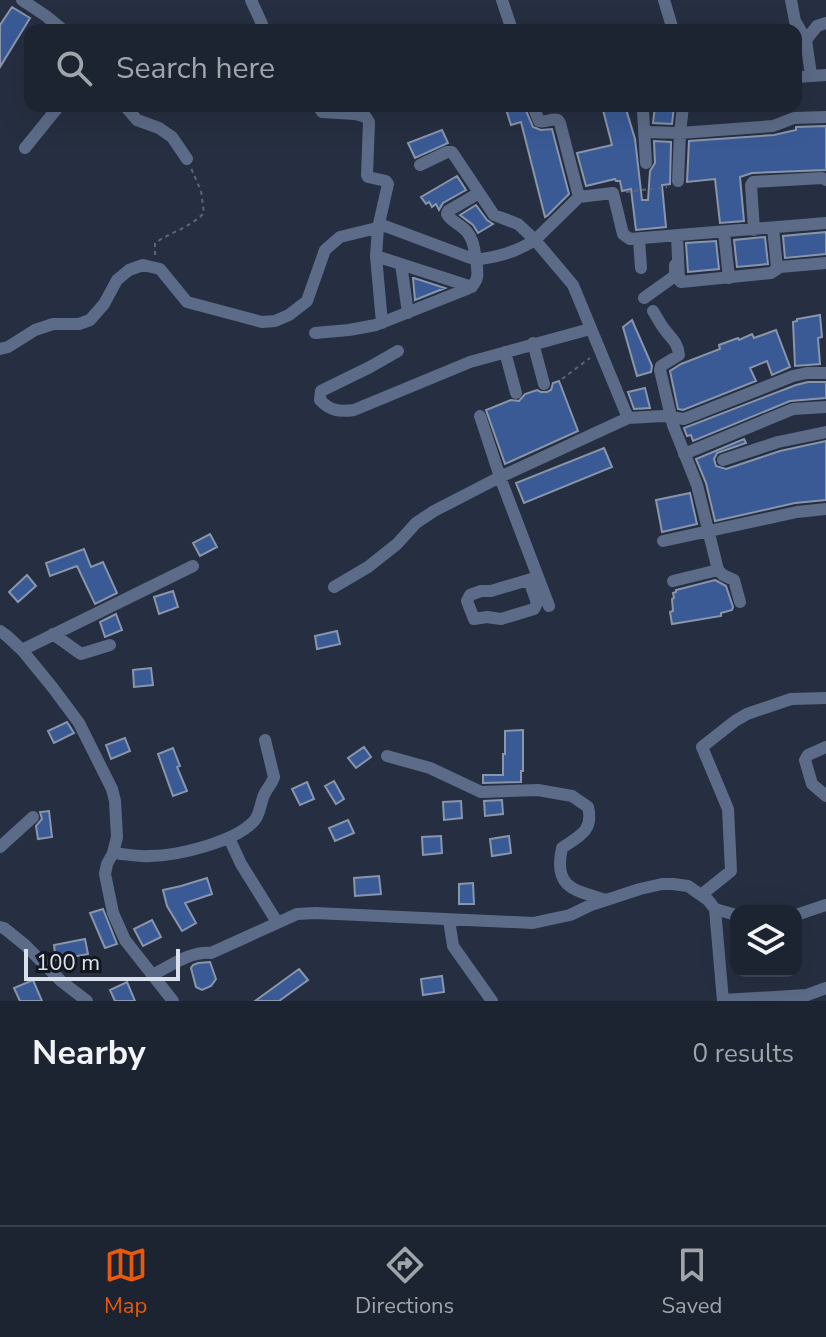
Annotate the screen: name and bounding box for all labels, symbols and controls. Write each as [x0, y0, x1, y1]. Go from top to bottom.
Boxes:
search box [24, 24, 802, 112]
icon: search [52, 46, 96, 90]
text: Search here [116, 48, 275, 89]
map controls [730, 905, 802, 977]
button: layers [730, 905, 802, 977]
scale bar [24, 945, 180, 981]
text: 100 m [36, 948, 100, 978]
text: Nearby [32, 1030, 146, 1076]
text: 0 results [693, 1036, 794, 1071]
tab: Map [104, 1243, 148, 1321]
tab: Directions [355, 1243, 454, 1321]
tab: Saved [662, 1243, 722, 1321]

